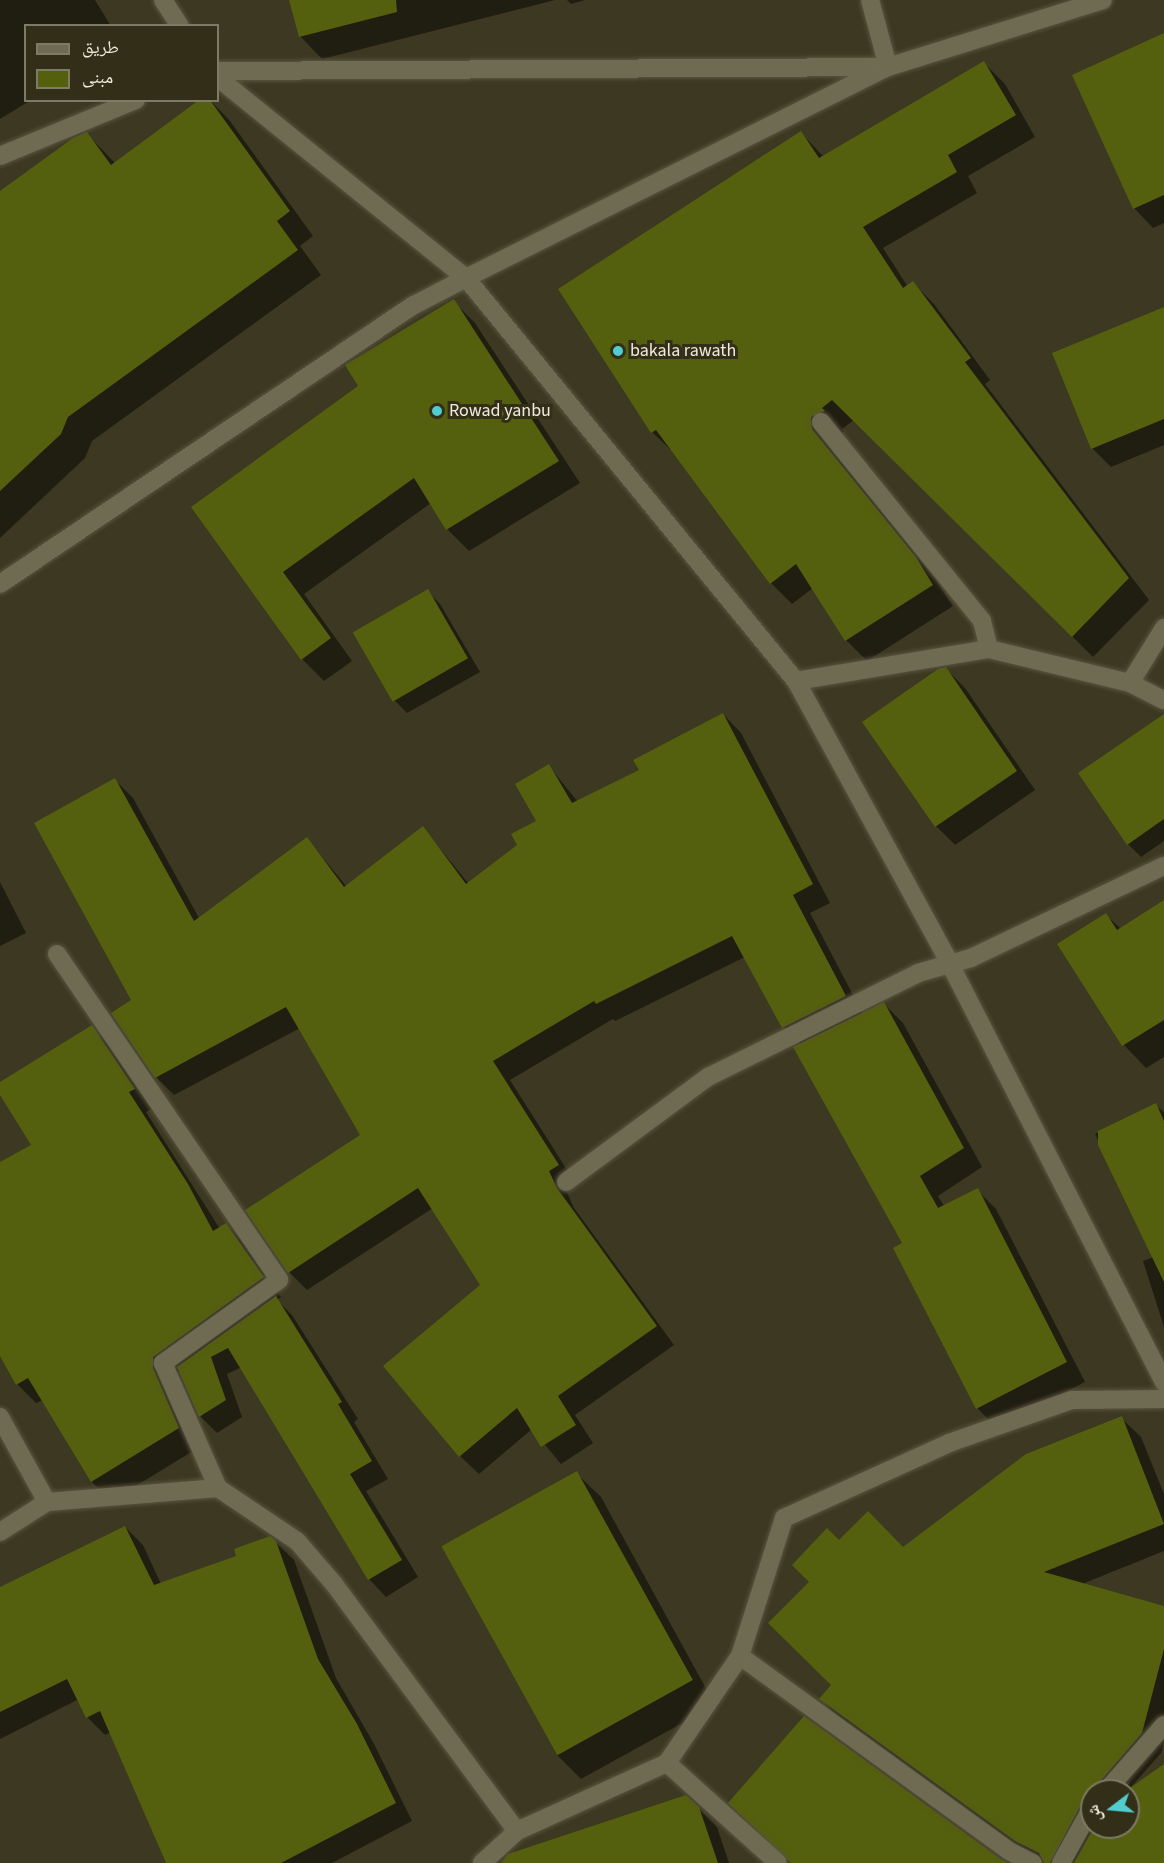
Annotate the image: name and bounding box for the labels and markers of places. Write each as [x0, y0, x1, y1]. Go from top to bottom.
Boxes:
place label: bakala rawath [630, 340, 736, 362]
marker: bakala rawath [611, 344, 625, 358]
place label: Rowad yanbu [449, 400, 551, 422]
marker: Rowad yanbu [430, 404, 444, 418]

